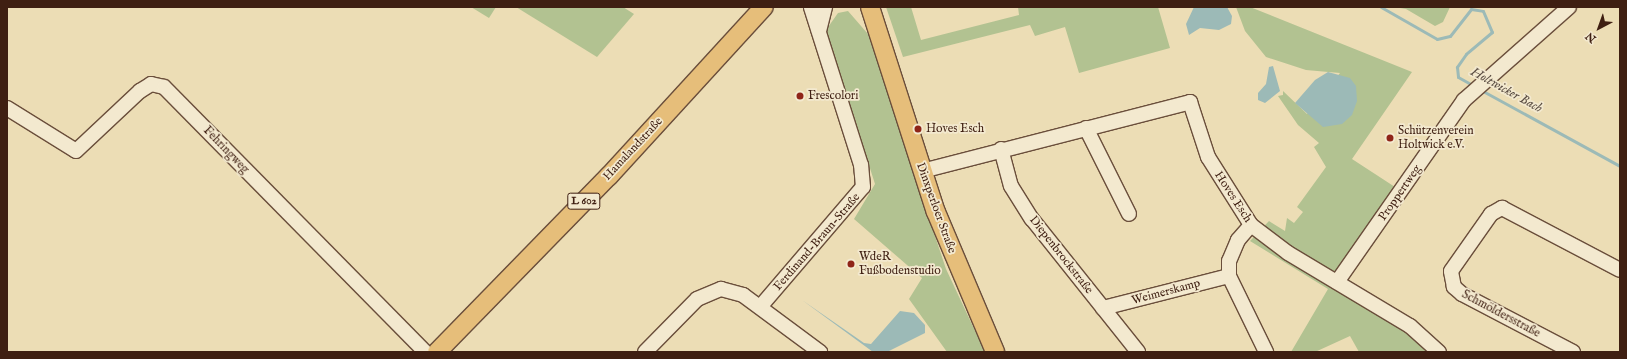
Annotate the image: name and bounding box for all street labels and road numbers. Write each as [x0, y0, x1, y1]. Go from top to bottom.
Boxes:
street label: Hamalandstraße [600, 115, 666, 183]
street label: Fehringweg [200, 123, 252, 177]
street label: Dinxperloer Straße [913, 161, 959, 255]
street label: Proppertweg [1376, 162, 1424, 224]
street label: Hoves Esch [1211, 169, 1255, 225]
street label: Ferdinand-Braun-Straße [771, 190, 863, 294]
road number: L 602 [567, 192, 601, 210]
street label: Diepenbrockstraße [1026, 213, 1096, 297]
street label: Weimerskamp [1130, 276, 1202, 308]
street label: Schmöldersstraße [1459, 287, 1543, 341]

